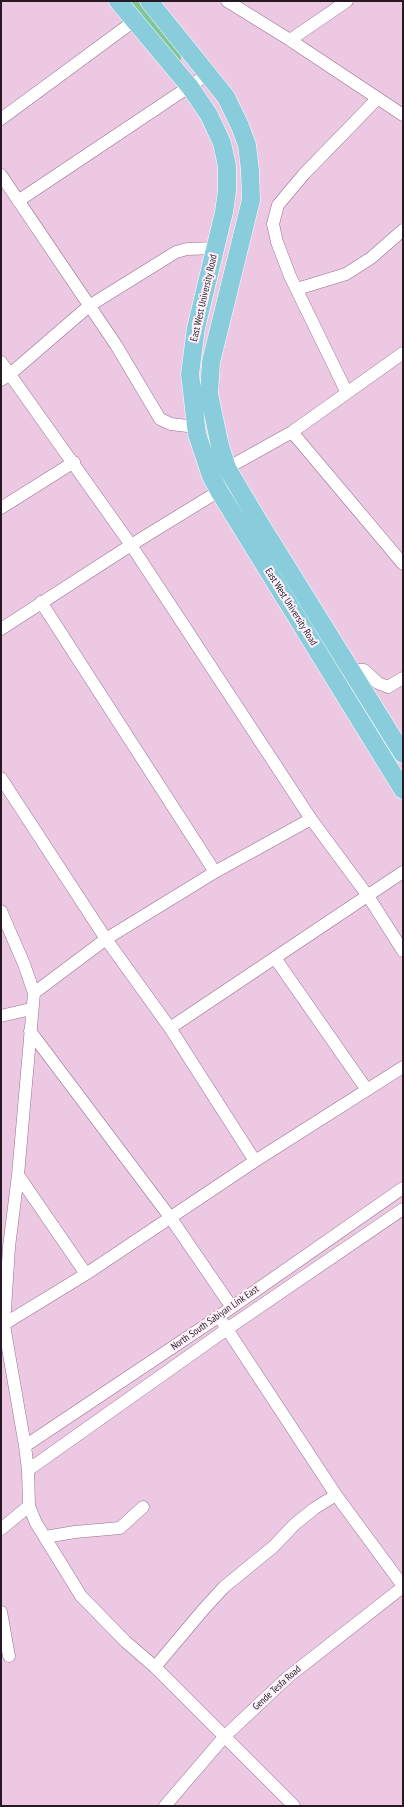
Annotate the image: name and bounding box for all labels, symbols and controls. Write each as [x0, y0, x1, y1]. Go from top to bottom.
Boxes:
street label: East West University Road [188, 253, 220, 343]
street label: East West University Road [262, 566, 320, 648]
street label: North South Sabiyan Link East [169, 1283, 261, 1353]
street label: Gende Tesfa Road [250, 1663, 304, 1713]

